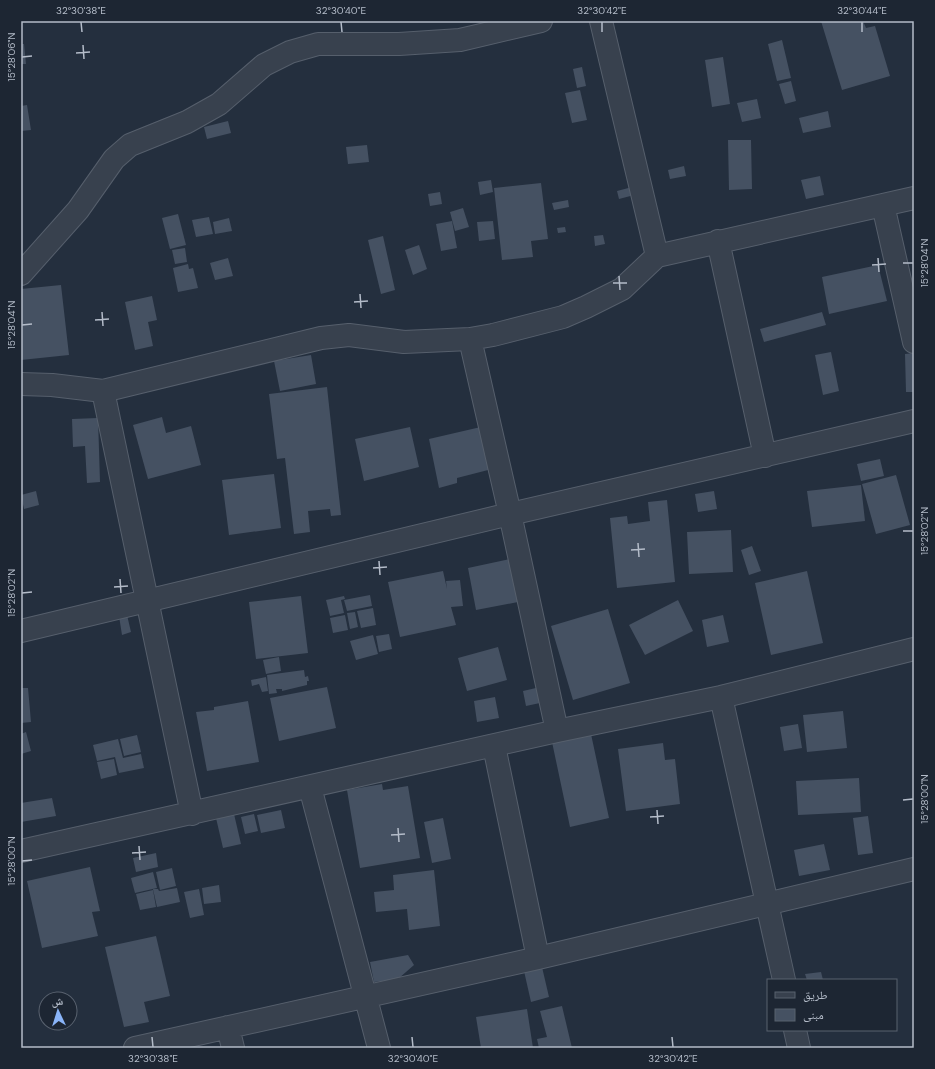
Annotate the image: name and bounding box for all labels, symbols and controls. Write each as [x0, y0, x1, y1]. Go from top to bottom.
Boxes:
text: 32°30'38"E [56, 4, 106, 17]
text: 32°30'40"E [316, 4, 367, 17]
text: 32°30'42"E [577, 4, 627, 17]
text: 32°30'44"E [837, 4, 887, 17]
text: 15°28'06"N [5, 32, 18, 81]
text: 15°28'04"N [918, 239, 931, 287]
text: 15°28'04"N [5, 301, 18, 349]
text: 15°28'02"N [918, 507, 931, 555]
text: 15°28'02"N [5, 569, 18, 617]
text: 15°28'00"N [918, 774, 931, 824]
text: 15°28'00"N [5, 836, 18, 886]
legend [767, 979, 897, 1031]
text: طريق [803, 987, 828, 1003]
north arrow [38, 991, 78, 1031]
text: ش [51, 994, 64, 1009]
text: مبنى [803, 1007, 824, 1023]
text: 32°30'38"E [128, 1052, 178, 1065]
text: 32°30'40"E [388, 1052, 439, 1065]
text: 32°30'42"E [648, 1052, 698, 1065]

